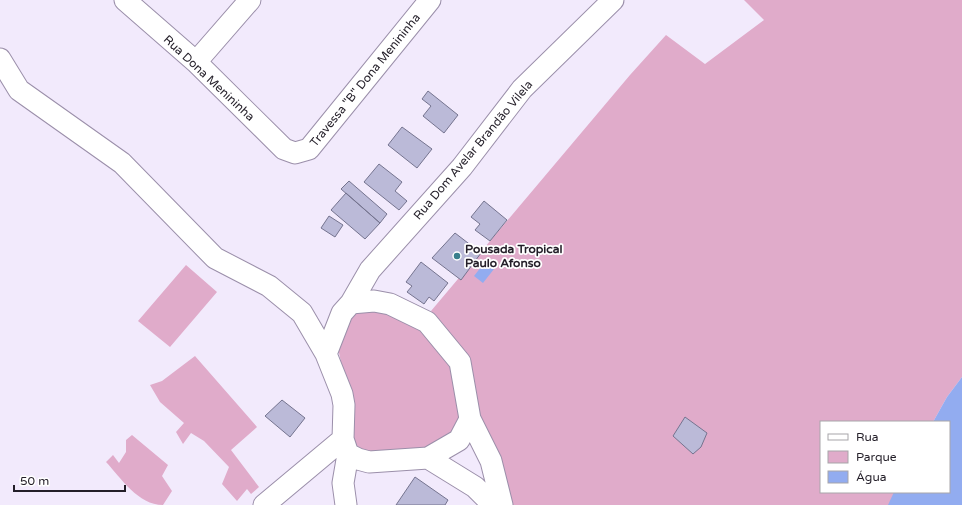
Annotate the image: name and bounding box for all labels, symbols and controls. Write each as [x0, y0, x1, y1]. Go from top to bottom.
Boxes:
street label: Travessa "B" Dona Menininha [307, 11, 423, 149]
street label: Rua Dona Menininha [161, 32, 257, 124]
street label: Rua Dom Avelar Brandão Vilela [411, 78, 535, 222]
place label: Pousada Tropical Paulo Afonso [465, 242, 562, 270]
marker: Pousada Tropical Paulo Afonso [452, 251, 462, 261]
legend [820, 421, 950, 493]
text: Rua [856, 430, 879, 444]
text: Parque [856, 450, 897, 464]
scale bar [14, 467, 125, 493]
text: Água [856, 470, 886, 484]
text: 50 m [20, 474, 49, 488]

